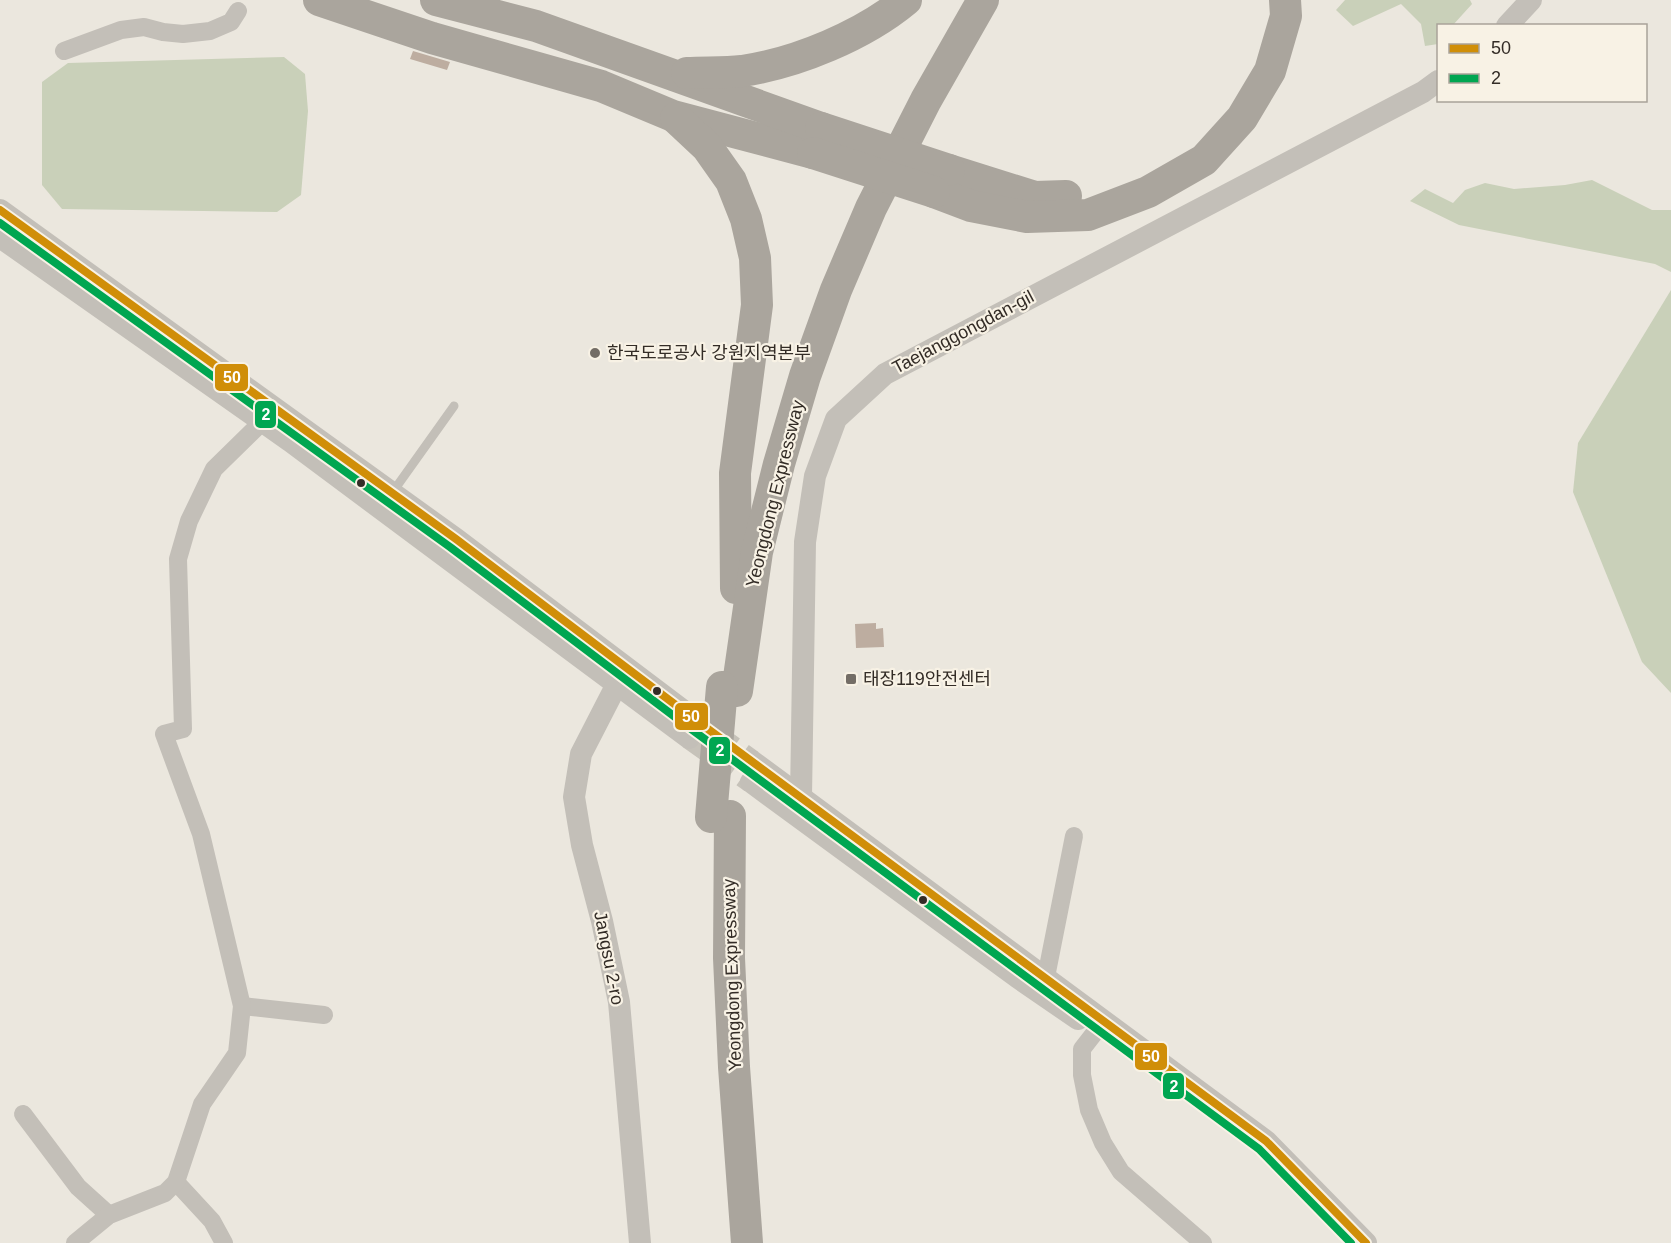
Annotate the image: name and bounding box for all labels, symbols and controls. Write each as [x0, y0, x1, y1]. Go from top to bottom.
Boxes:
legend [1437, 24, 1647, 102]
text: 50 [1491, 38, 1511, 58]
text: 2 [1491, 68, 1501, 88]
street label: Taejanggongdan-gil [889, 286, 1037, 378]
place label: 한국도로공사 강원지역본부 [607, 343, 811, 363]
marker: 한국도로공사 강원지역본부 [588, 346, 602, 360]
line badge: 50 [214, 363, 249, 392]
text: 50 [223, 369, 241, 386]
street label: Yeongdong Expressway [742, 398, 808, 590]
line badge: 2 [254, 400, 277, 429]
text: 2 [262, 406, 271, 423]
unlabelled marker [355, 477, 367, 489]
place label: 태장119안전센터 [863, 669, 991, 689]
marker: 태장119안전센터 [844, 672, 858, 686]
unlabelled marker [651, 685, 663, 697]
line badge: 50 [674, 702, 709, 731]
text: 50 [682, 708, 700, 725]
line badge: 2 [708, 736, 731, 765]
text: 2 [716, 742, 725, 759]
street label: Yeongdong Expressway [719, 878, 745, 1072]
unlabelled marker [917, 894, 929, 906]
street label: Jangsu 2-ro [590, 909, 628, 1007]
line badge: 50 [1134, 1042, 1168, 1071]
text: 50 [1142, 1048, 1160, 1065]
line badge: 2 [1162, 1072, 1185, 1100]
text: 2 [1170, 1078, 1179, 1095]

